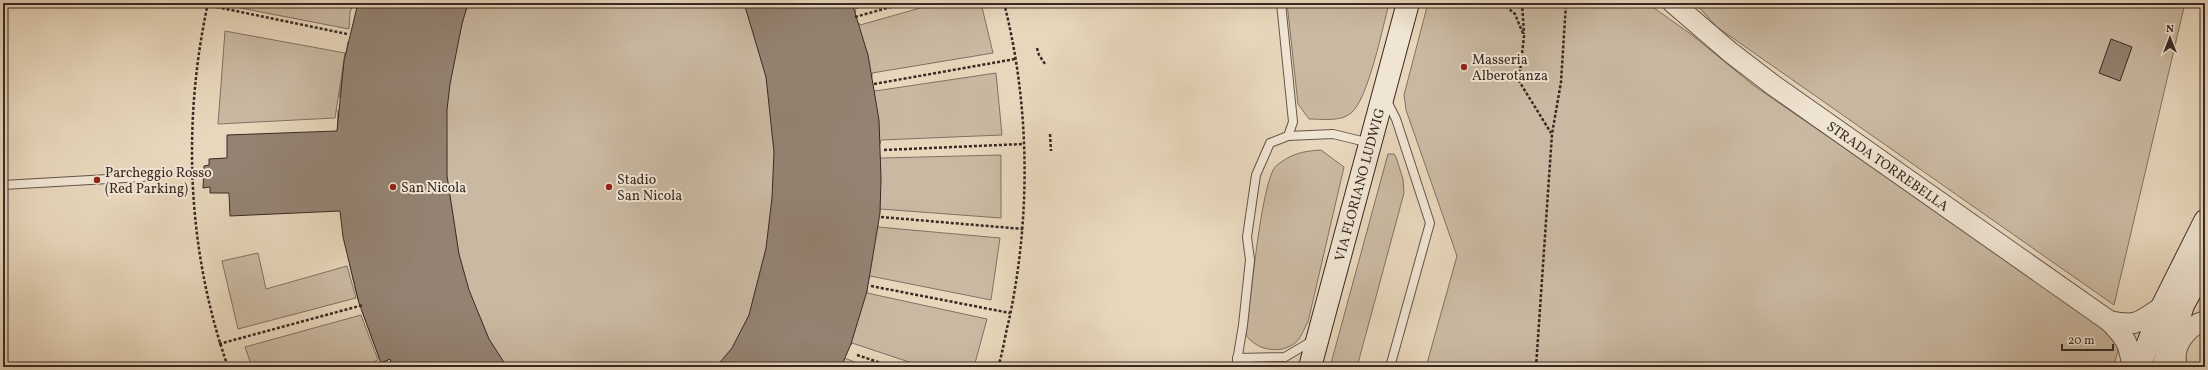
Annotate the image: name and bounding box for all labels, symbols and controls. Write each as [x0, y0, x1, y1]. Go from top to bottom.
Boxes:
north arrow [2150, 18, 2190, 58]
text: N [2166, 22, 2174, 37]
place label: Masseria Alberotanza [1472, 51, 1548, 86]
marker: Masseria Alberotanza [1459, 62, 1469, 72]
street label: VIA FLORIANO LUDWIG [1331, 106, 1390, 263]
street label: STRADA TORREBELLA [1822, 118, 1952, 217]
place label: Parcheggio Rosso (Red Parking) [105, 164, 212, 199]
place label: Stadio San Nicola [617, 171, 682, 206]
marker: Parcheggio Rosso (Red Parking) [92, 175, 102, 185]
place label: San Nicola [401, 179, 466, 198]
marker: San Nicola [388, 182, 398, 192]
marker: Stadio San Nicola [604, 182, 614, 192]
scale bar [2062, 326, 2113, 352]
text: 20 m [2068, 333, 2095, 349]

